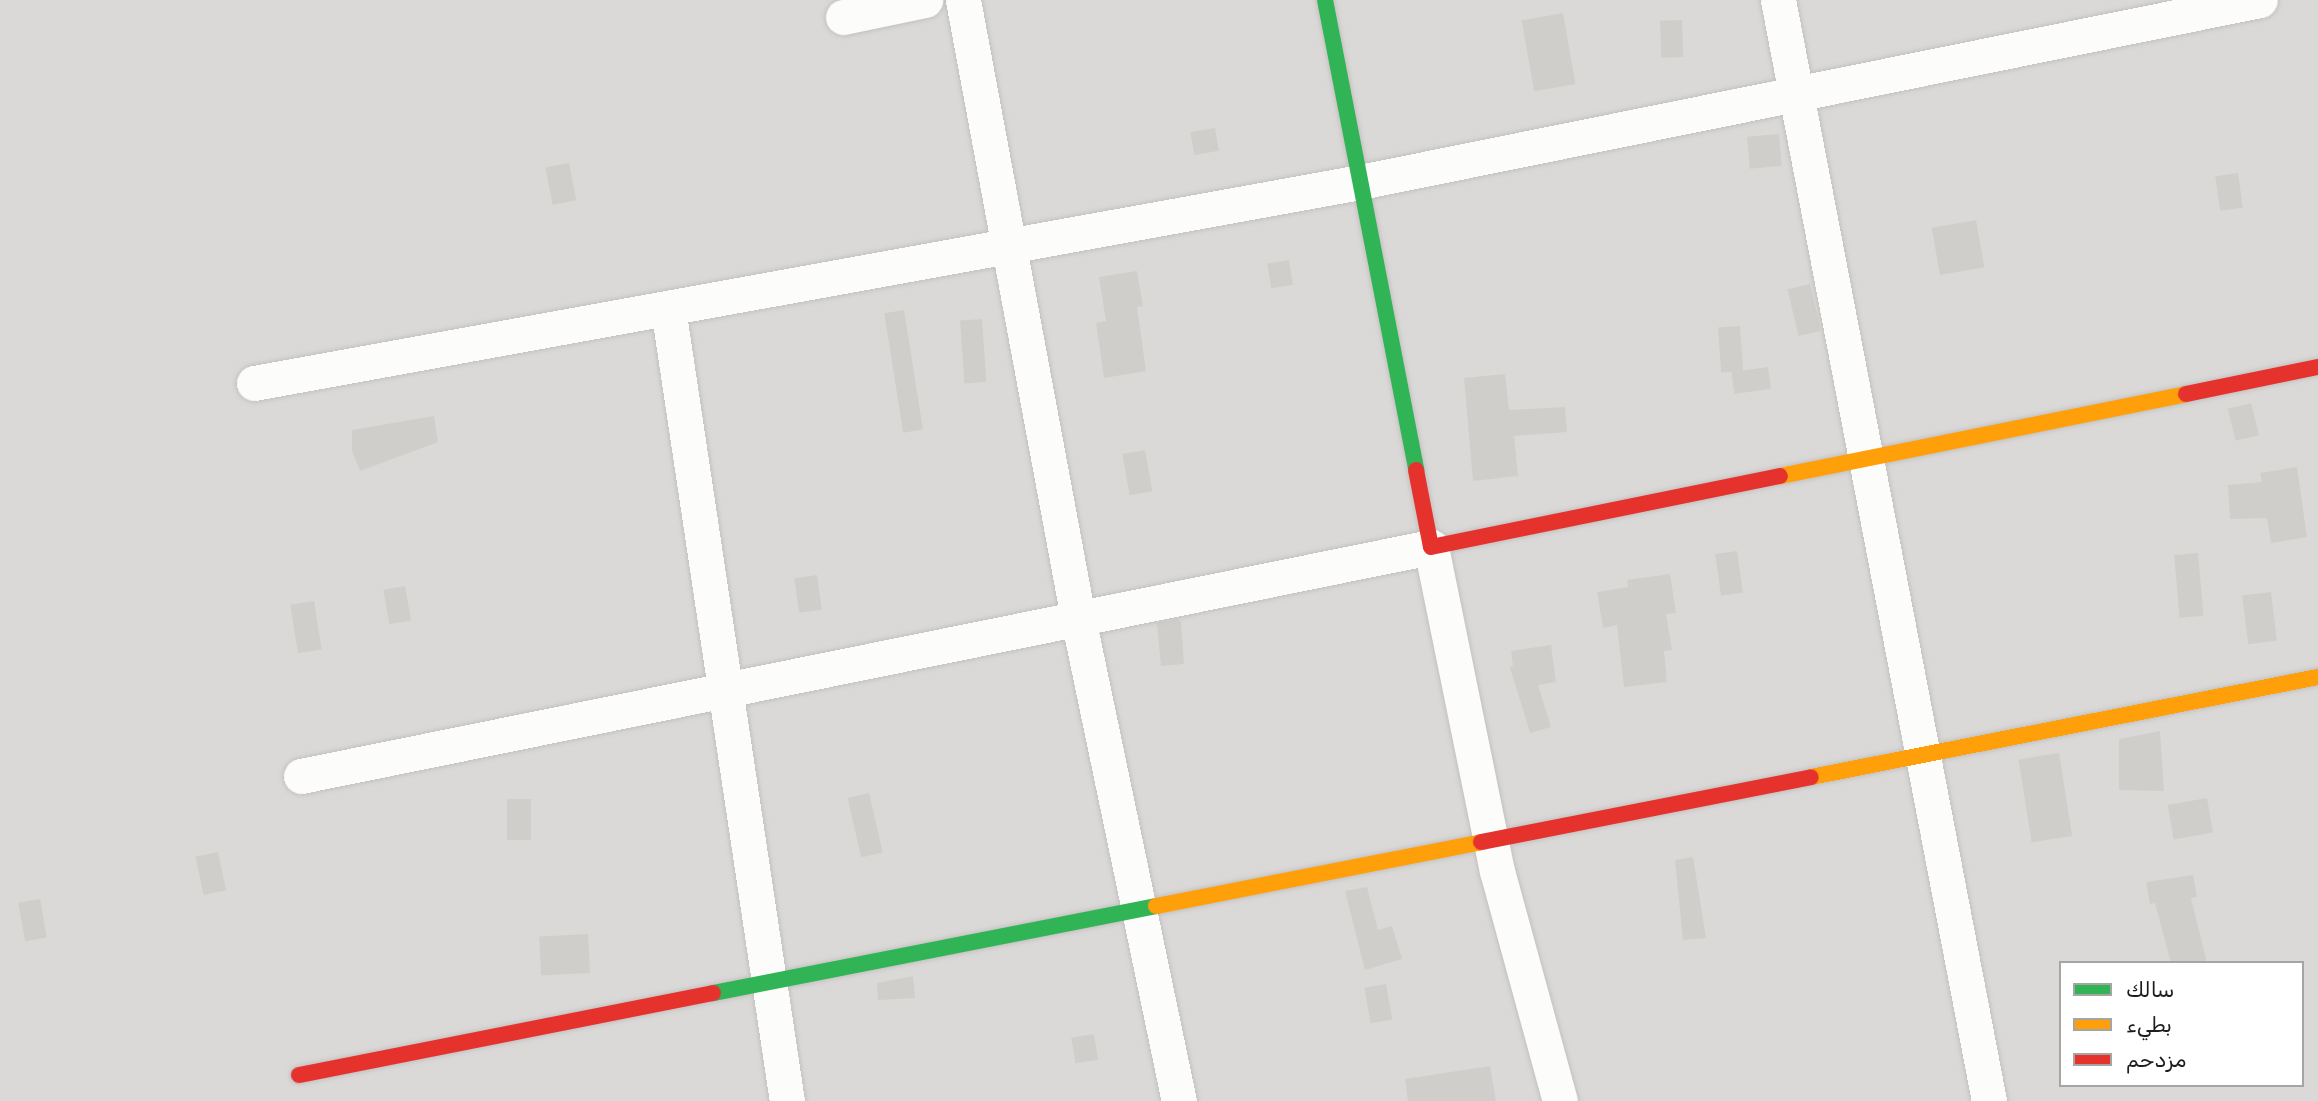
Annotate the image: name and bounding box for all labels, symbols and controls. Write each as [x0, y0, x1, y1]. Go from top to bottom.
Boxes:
legend [2059, 961, 2304, 1087]
text: سالك [2126, 977, 2174, 1002]
text: بطيء [2126, 1012, 2172, 1037]
text: مزدحم [2126, 1047, 2186, 1072]

